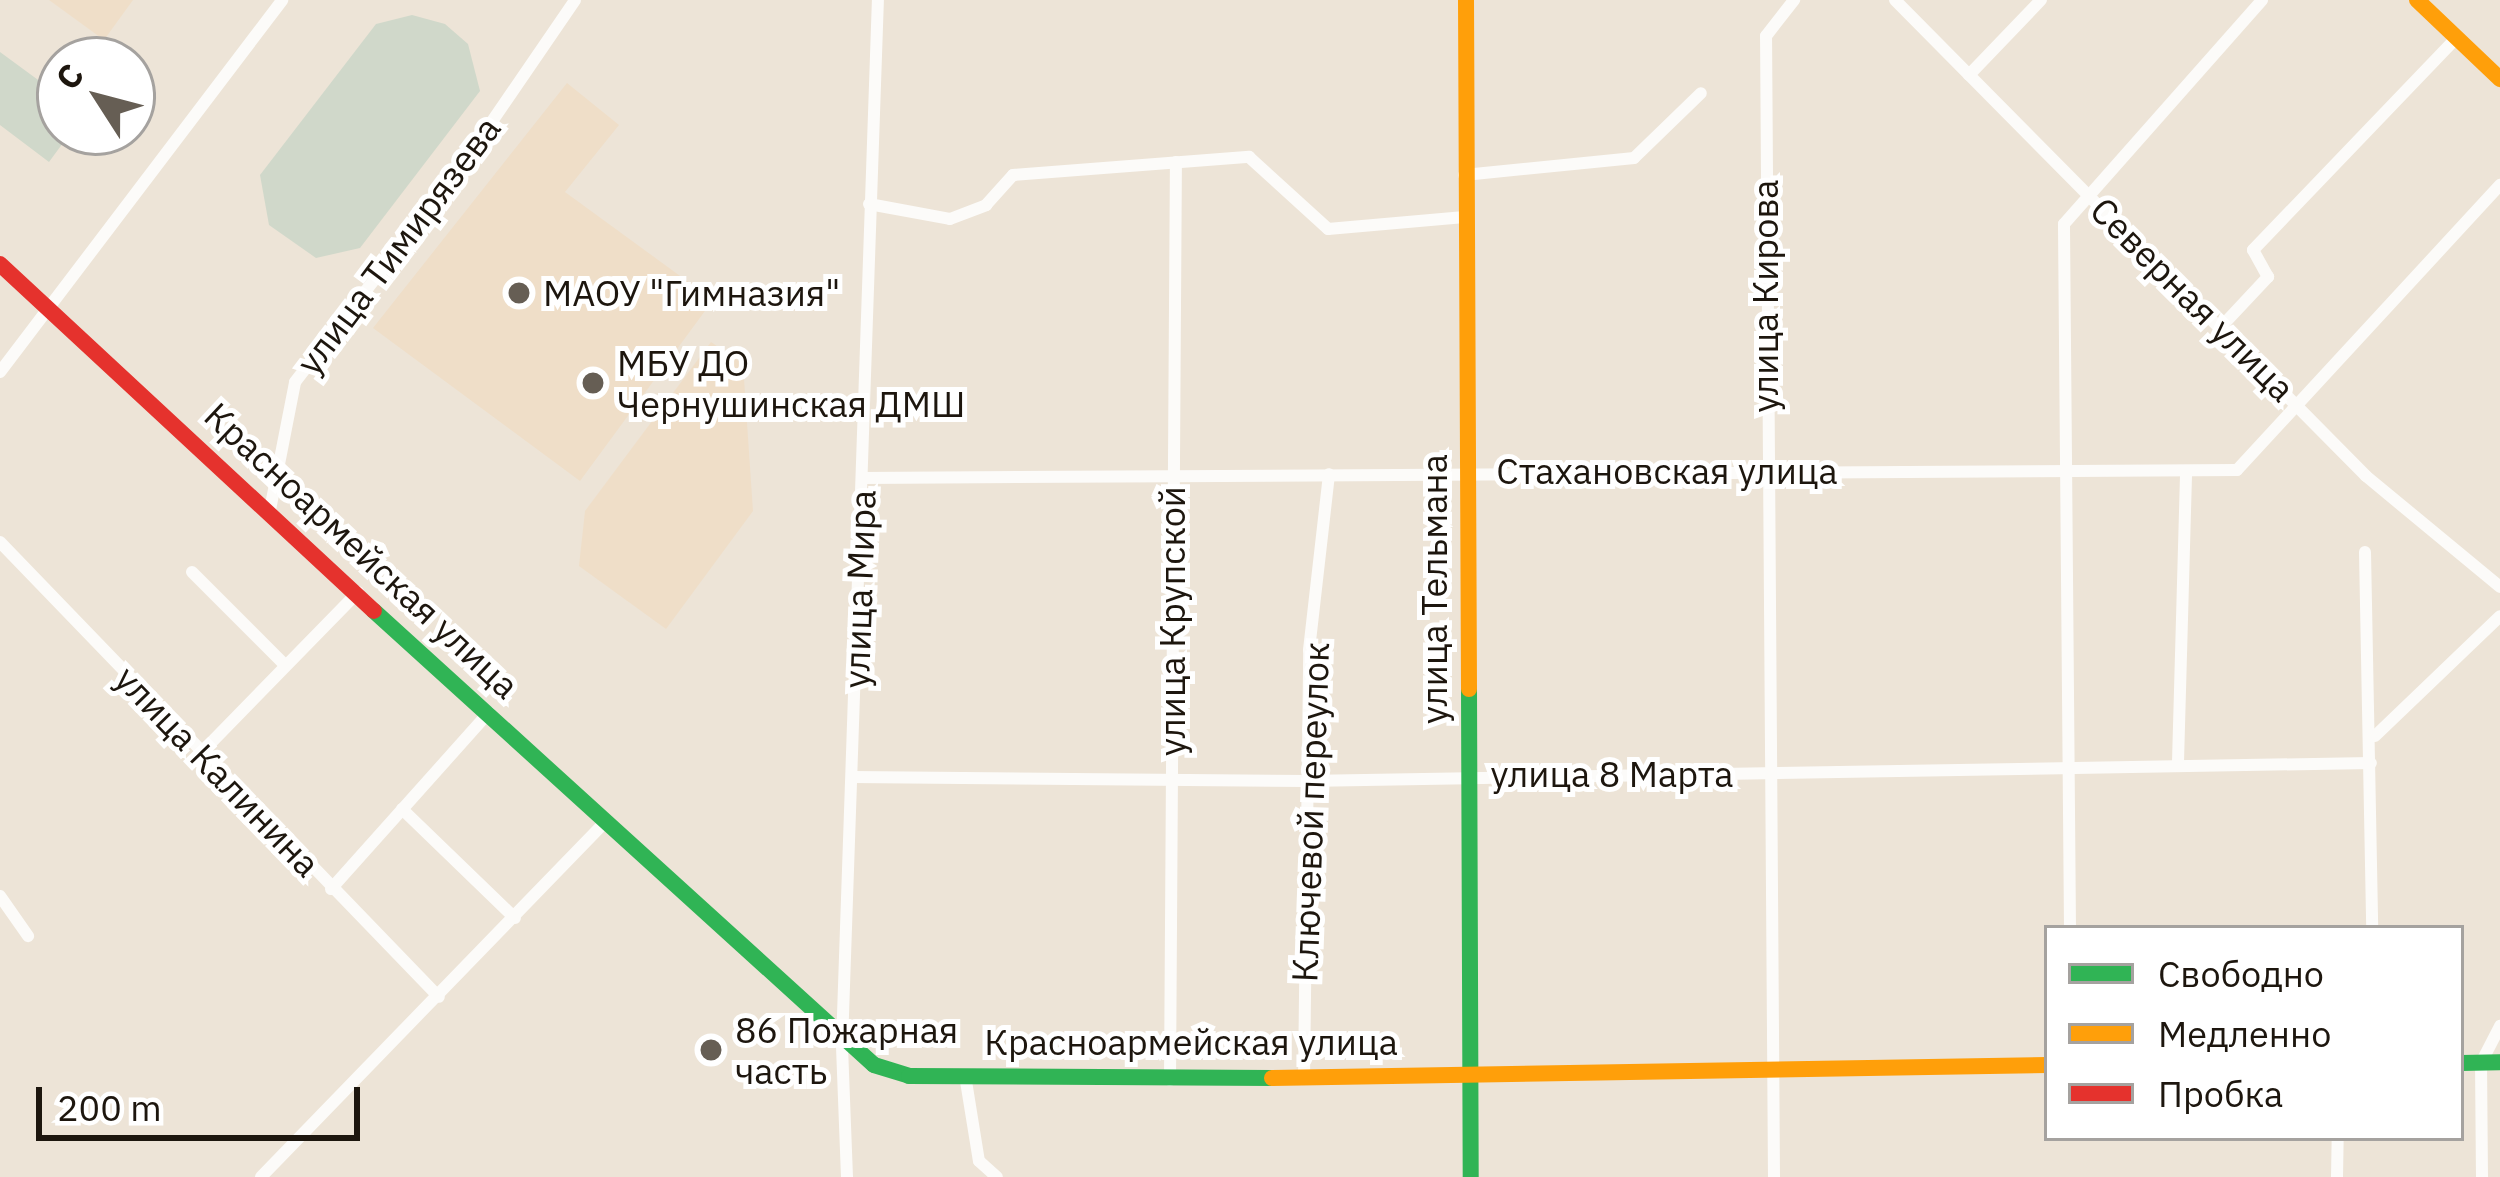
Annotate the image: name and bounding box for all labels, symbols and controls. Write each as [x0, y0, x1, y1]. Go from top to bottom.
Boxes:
north arrow [36, 36, 156, 156]
text: С [45, 55, 93, 98]
street label: улица Тимирязева [287, 108, 509, 382]
street label: улица Кирова [1743, 179, 1787, 413]
street label: Северная улица [2082, 188, 2304, 410]
place label: МАОУ "Гимназия" [543, 271, 840, 315]
marker: МАОУ "Гимназия" [506, 280, 532, 306]
place label: МБУ ДО Чернушинская ДМШ [617, 340, 965, 425]
marker: МБУ ДО Чернушинская ДМШ [580, 370, 606, 396]
street label: Красноармейская улица [196, 393, 528, 707]
street label: Стахановская улица [1496, 449, 1838, 493]
street label: улица Тельмана [1412, 454, 1456, 724]
street label: улица Крупской [1150, 486, 1194, 756]
street label: улица Мира [834, 489, 884, 689]
street label: Ключевой переулок [1282, 641, 1338, 983]
street label: улица Калинина [107, 657, 329, 885]
street label: улица 8 Марта [1491, 752, 1733, 796]
legend [2044, 925, 2464, 1141]
text: Свободно [2158, 950, 2324, 997]
place label: 86 Пожарная часть [735, 1007, 958, 1092]
text: Медленно [2158, 1010, 2331, 1057]
street label: Красноармейская улица [984, 1020, 1398, 1064]
marker: 86 Пожарная часть [698, 1037, 724, 1063]
scale bar [42, 1063, 366, 1137]
text: Пробка [2158, 1070, 2283, 1117]
text: 200 m [57, 1084, 162, 1131]

